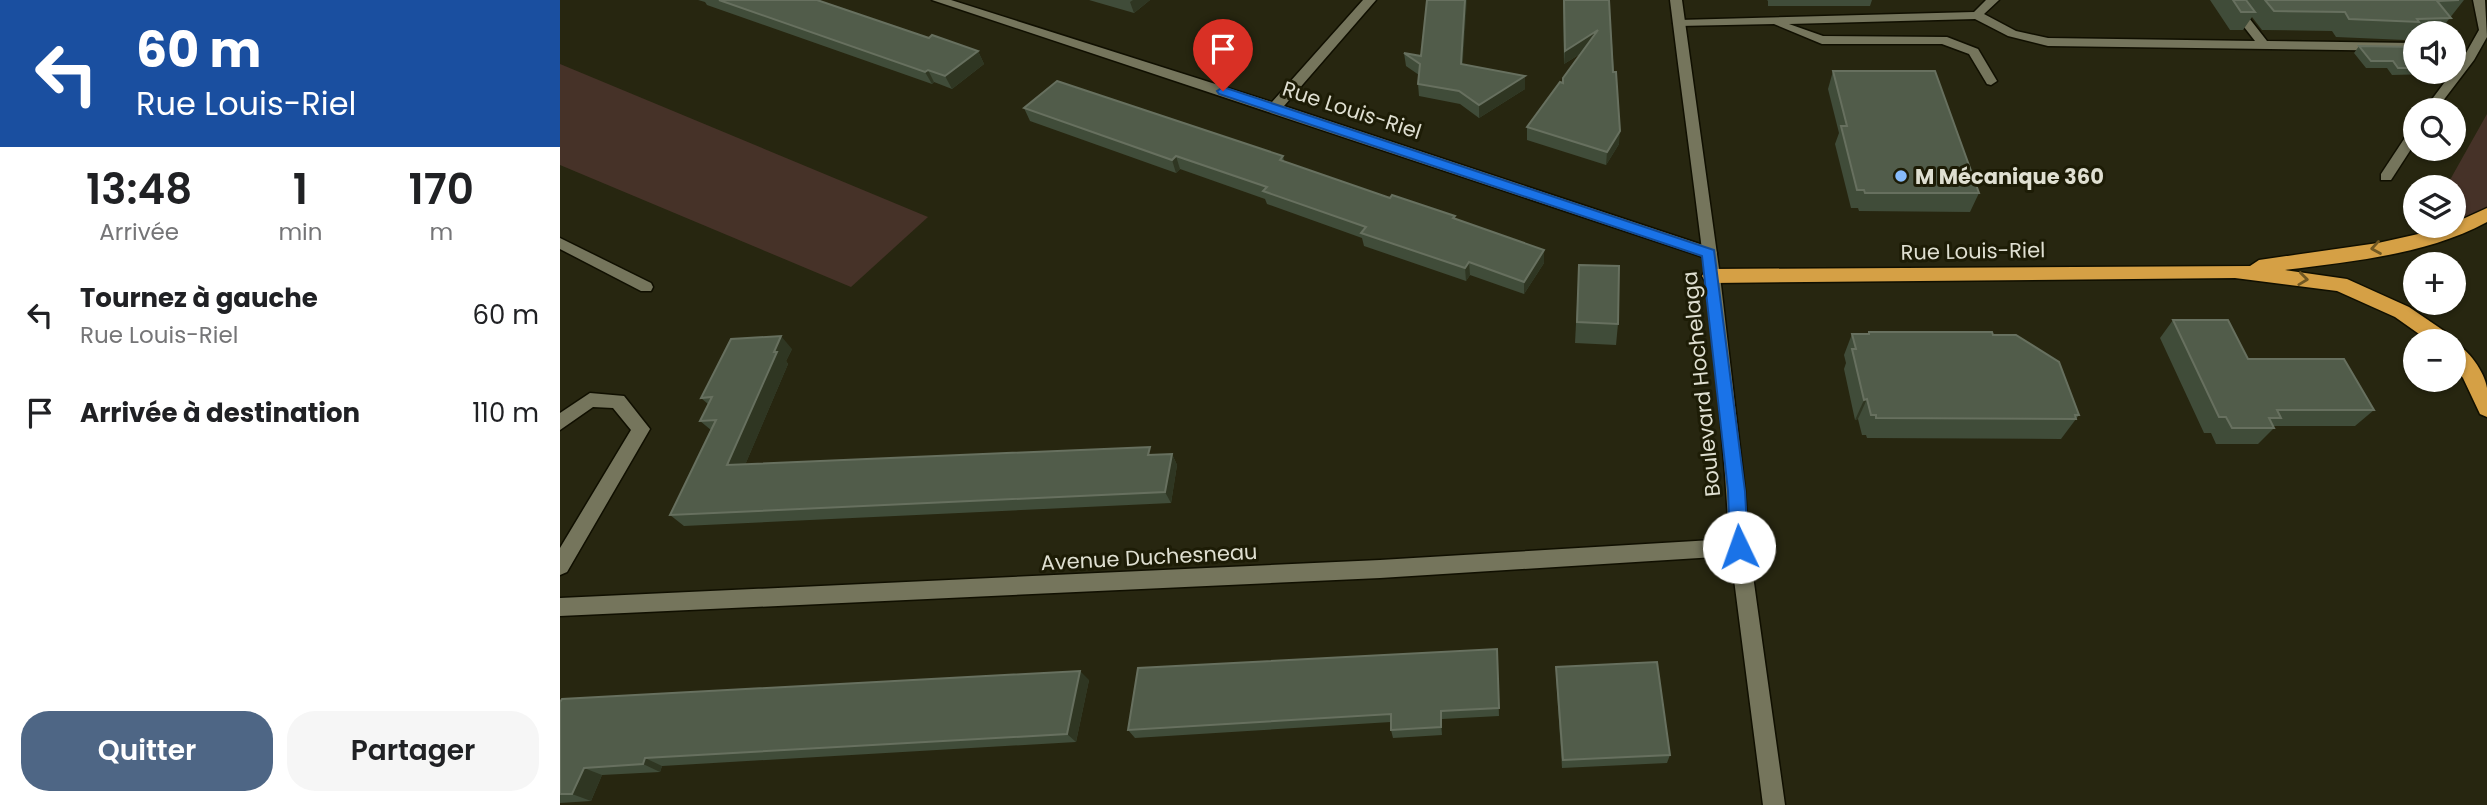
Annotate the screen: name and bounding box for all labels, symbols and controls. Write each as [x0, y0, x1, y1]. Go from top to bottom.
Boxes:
text: 60 m [136, 16, 261, 84]
pin [1193, 19, 1253, 91]
map controls [2403, 21, 2466, 392]
button: sound [2403, 21, 2466, 84]
icon: left [21, 28, 112, 119]
icon: arrive [1204, 30, 1242, 68]
street label: Rue Louis-Riel [1279, 74, 1425, 146]
text: Rue Louis-Riel [136, 81, 356, 126]
button: search [2403, 98, 2466, 161]
text: 13:48 [86, 160, 192, 219]
text: 1 [293, 160, 308, 219]
text: 170 [409, 160, 474, 219]
place label: M Mécanique 360 [1915, 162, 2104, 191]
marker: M Mécanique 360 [1893, 168, 1909, 184]
button: layers [2403, 175, 2466, 238]
text: Arrivée [99, 216, 179, 248]
text: min [278, 216, 322, 248]
text: m [429, 216, 453, 248]
street label: Rue Louis-Riel [1900, 235, 2046, 267]
one-way arrow [2370, 240, 2382, 255]
button: + [2403, 252, 2466, 315]
street label: Boulevard Hochelaga [1675, 270, 1727, 498]
one-way arrow [2297, 272, 2309, 287]
text: Tournez à gauche [80, 280, 318, 316]
icon: left [21, 296, 59, 334]
text: 60 m [472, 297, 539, 333]
text: Rue Louis-Riel [80, 319, 238, 351]
button: − [2403, 329, 2466, 392]
icon: arrive [21, 394, 59, 432]
text: Arrivée à destination [80, 395, 360, 431]
text: 110 m [472, 395, 539, 431]
position arrow [1702, 510, 1776, 584]
street label: Avenue Duchesneau [1040, 537, 1258, 577]
button: Quitter [21, 711, 273, 791]
button: Partager [287, 711, 539, 791]

